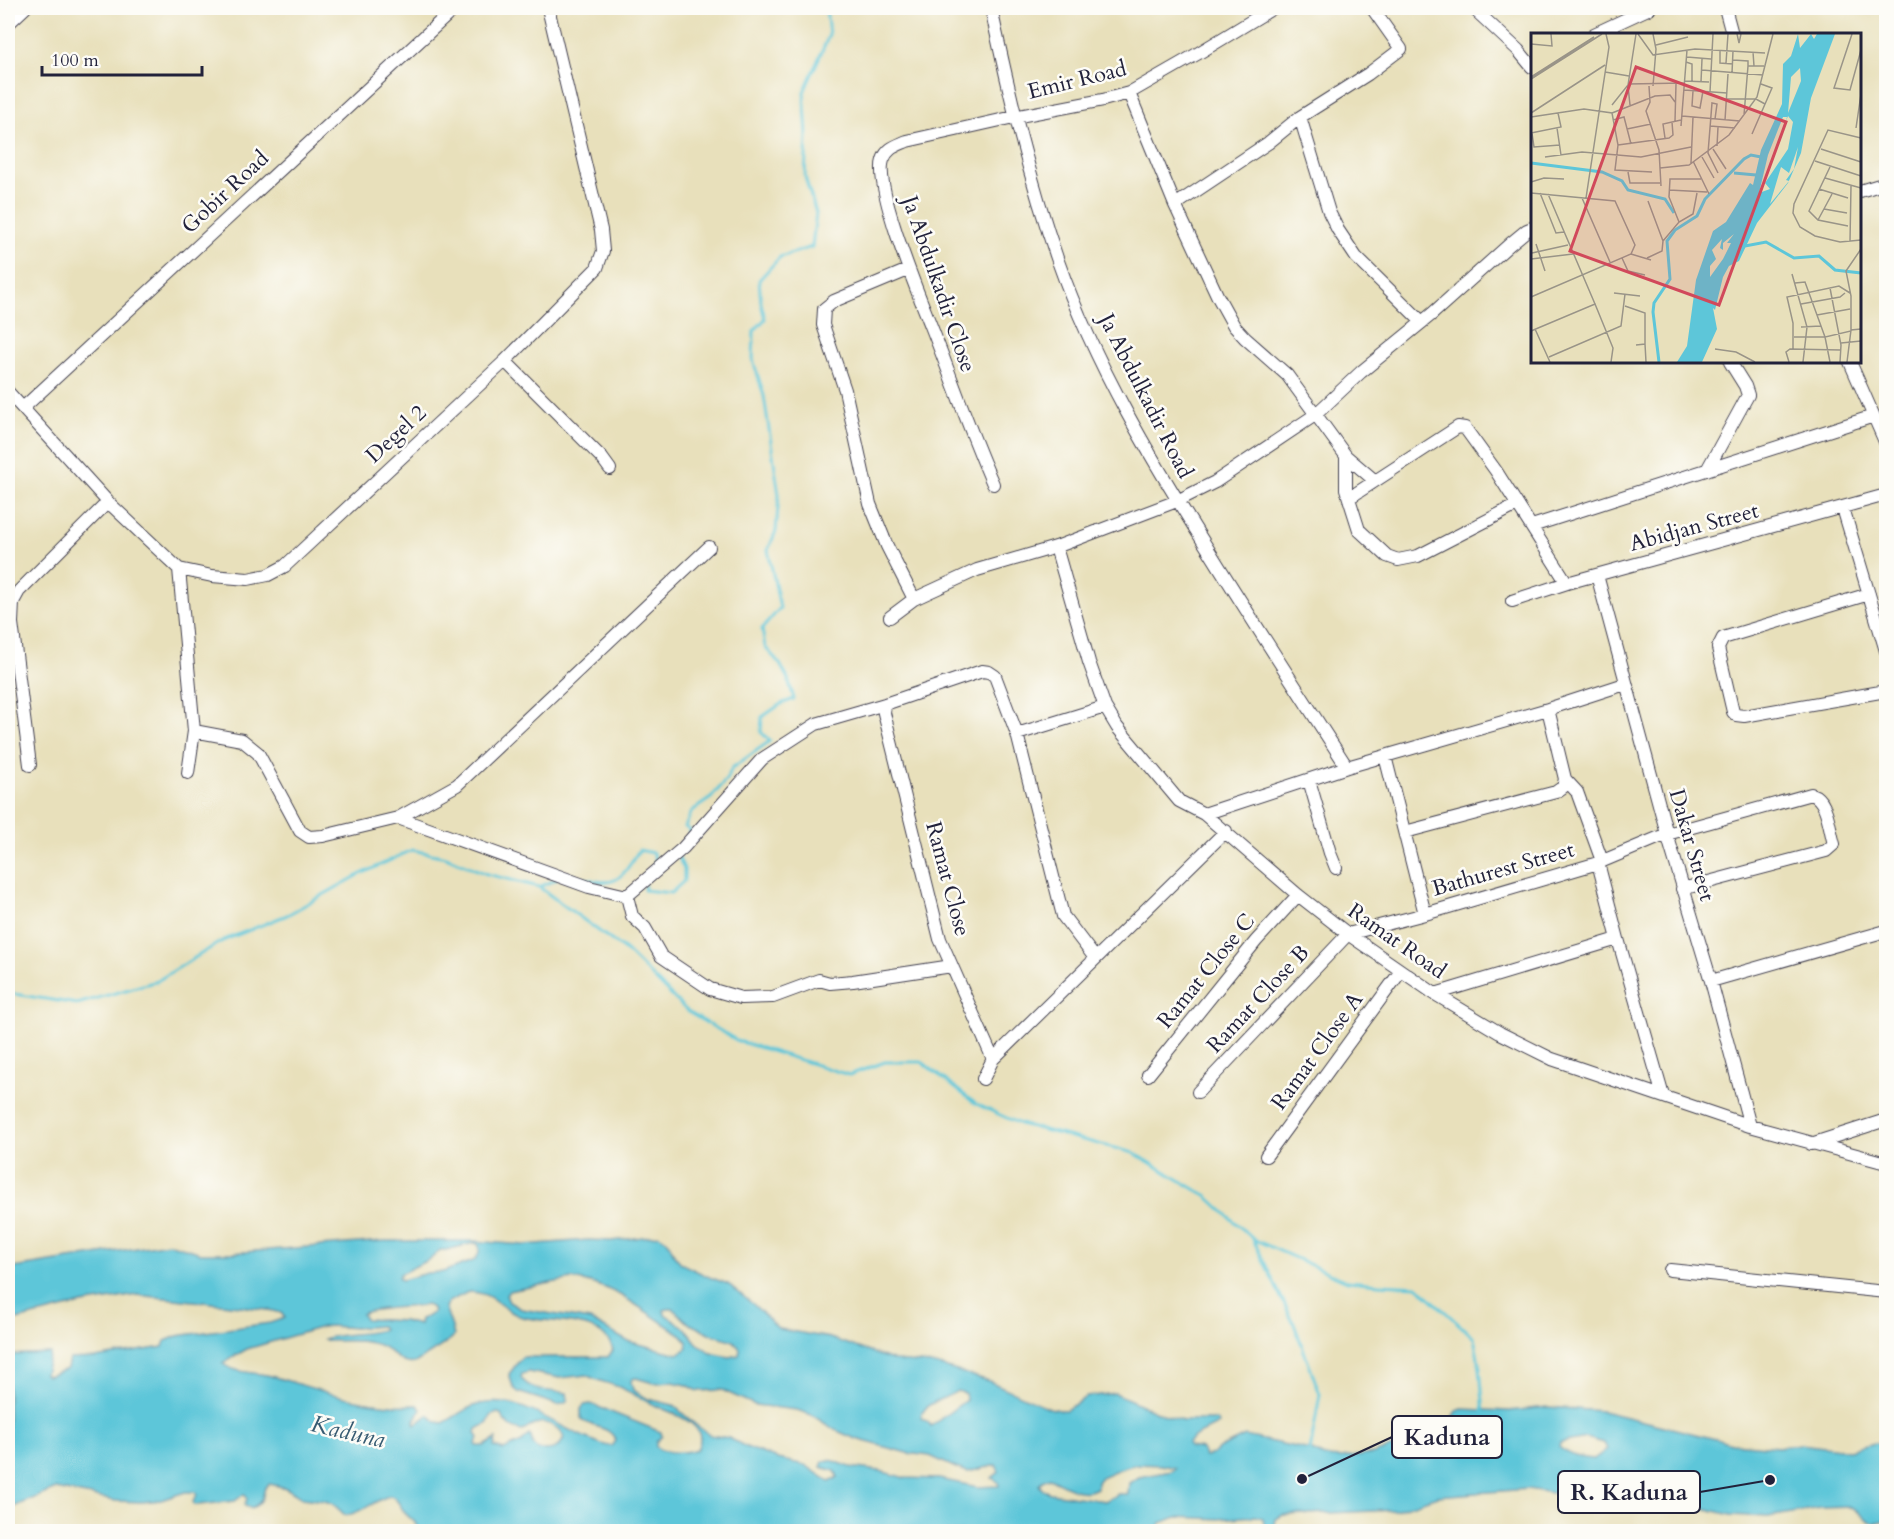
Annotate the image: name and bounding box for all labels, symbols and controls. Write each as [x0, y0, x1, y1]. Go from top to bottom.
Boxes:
inset map [1531, 33, 1861, 363]
scale bar [42, 39, 202, 77]
text: 100 m [51, 48, 99, 73]
street label: Emir Road [1025, 53, 1130, 107]
street label: Gobir Road [175, 143, 276, 240]
street label: Ja Abdulkadir Close [894, 189, 983, 376]
street label: Ja Abdulkadir Road [1090, 306, 1201, 484]
street label: Degel 2 [359, 398, 433, 470]
street label: Abidjan Street [1626, 495, 1762, 559]
street label: Dakar Street [1662, 785, 1722, 905]
street label: Ramat Close [918, 818, 978, 940]
street label: Bathurest Street [1428, 834, 1578, 904]
street label: Ramat Road [1342, 896, 1453, 986]
street label: Ramat Close C [1150, 907, 1262, 1035]
street label: Ramat Close B [1200, 938, 1316, 1060]
street label: Ramat Close A [1264, 986, 1370, 1116]
water label: Kaduna [308, 1407, 389, 1457]
callout: Kaduna [1392, 1416, 1502, 1458]
text: Kaduna [1404, 1421, 1490, 1454]
callout: R. Kaduna [1558, 1471, 1700, 1513]
text: R. Kaduna [1570, 1476, 1688, 1509]

